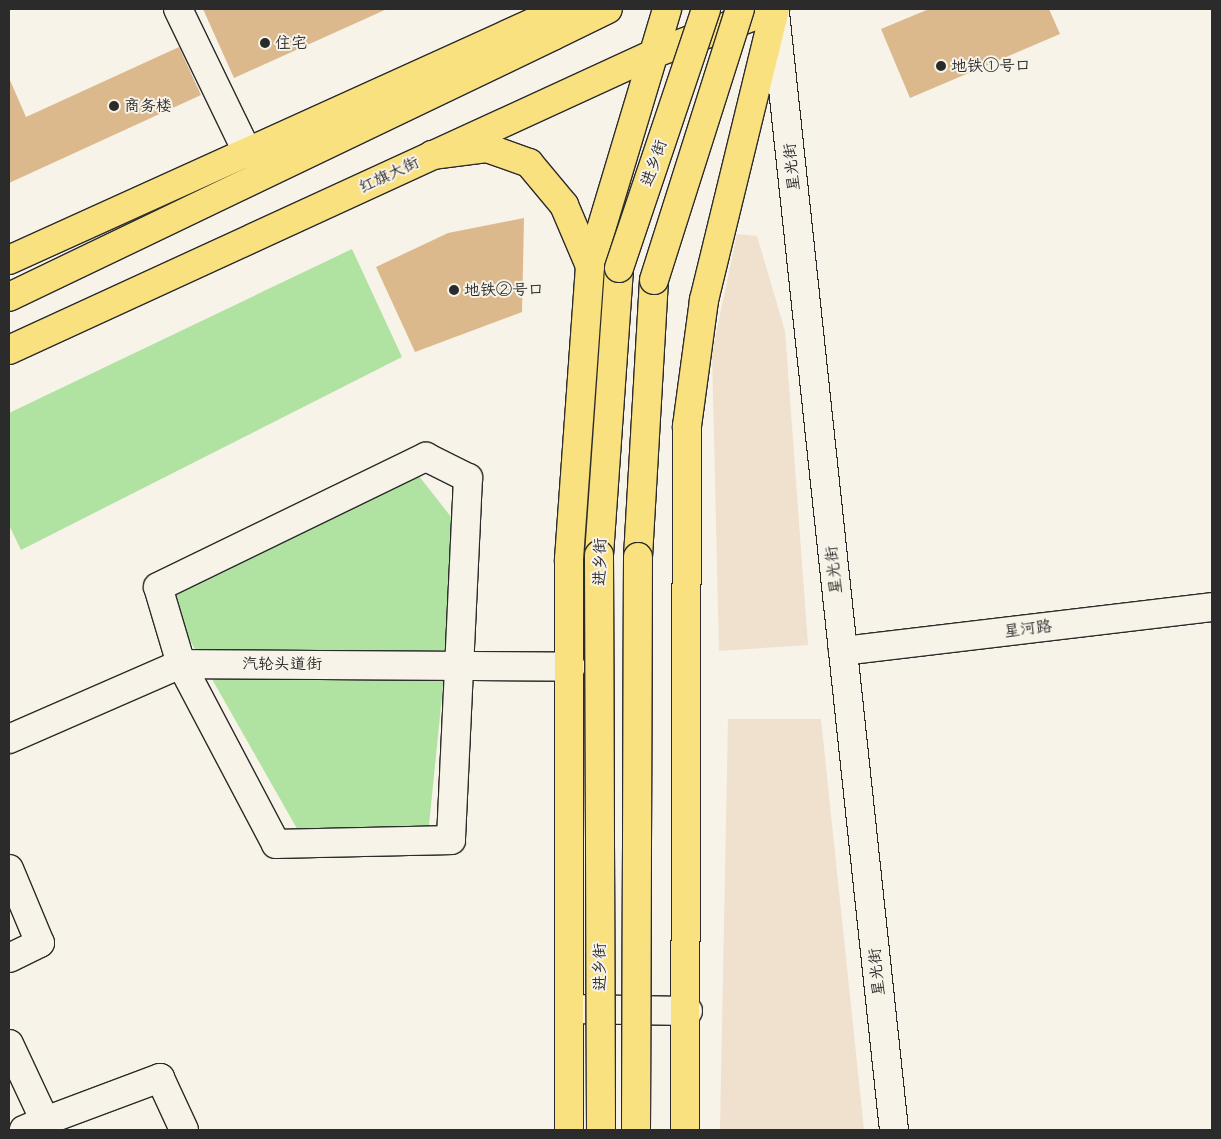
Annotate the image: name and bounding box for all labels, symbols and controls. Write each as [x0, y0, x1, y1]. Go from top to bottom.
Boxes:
place label: 住宅 [275, 33, 307, 53]
marker: 住宅 [259, 37, 271, 49]
place label: 地铁①号口 [951, 56, 1031, 76]
marker: 地铁①号口 [935, 60, 947, 72]
place label: 商务楼 [124, 96, 172, 116]
marker: 商务楼 [108, 100, 120, 112]
street label: 进乡街 [637, 137, 671, 189]
street label: 星光街 [780, 142, 804, 192]
street label: 红旗大街 [356, 153, 422, 197]
place label: 地铁②号口 [464, 280, 544, 300]
marker: 地铁②号口 [448, 284, 460, 296]
street label: 进乡街 [590, 538, 610, 586]
street label: 星光街 [822, 545, 846, 595]
street label: 星河路 [1003, 617, 1053, 641]
street label: 汽轮头道街 [242, 654, 322, 674]
street label: 进乡街 [590, 943, 610, 991]
street label: 星光街 [865, 947, 889, 997]

